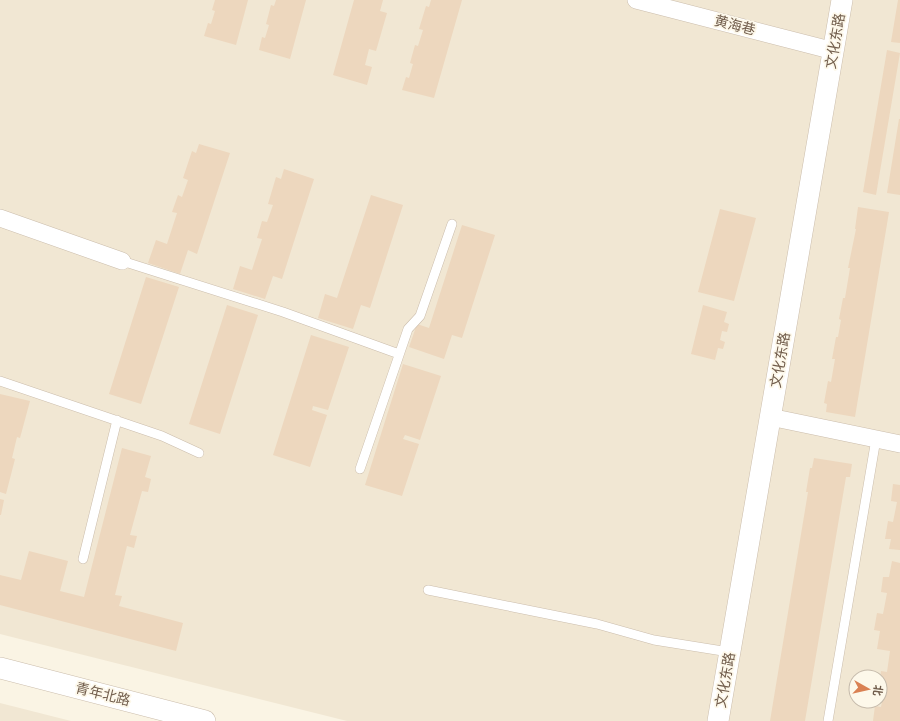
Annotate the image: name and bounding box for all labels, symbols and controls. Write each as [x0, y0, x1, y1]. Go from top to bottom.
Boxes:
street label: 黄海巷 [712, 9, 758, 40]
street label: 文化东路 [819, 12, 850, 70]
street label: 文化东路 [764, 331, 795, 389]
street label: 文化东路 [709, 651, 740, 709]
north arrow [848, 669, 888, 709]
street label: 青年北路 [73, 677, 133, 710]
text: 北 [869, 684, 887, 697]

